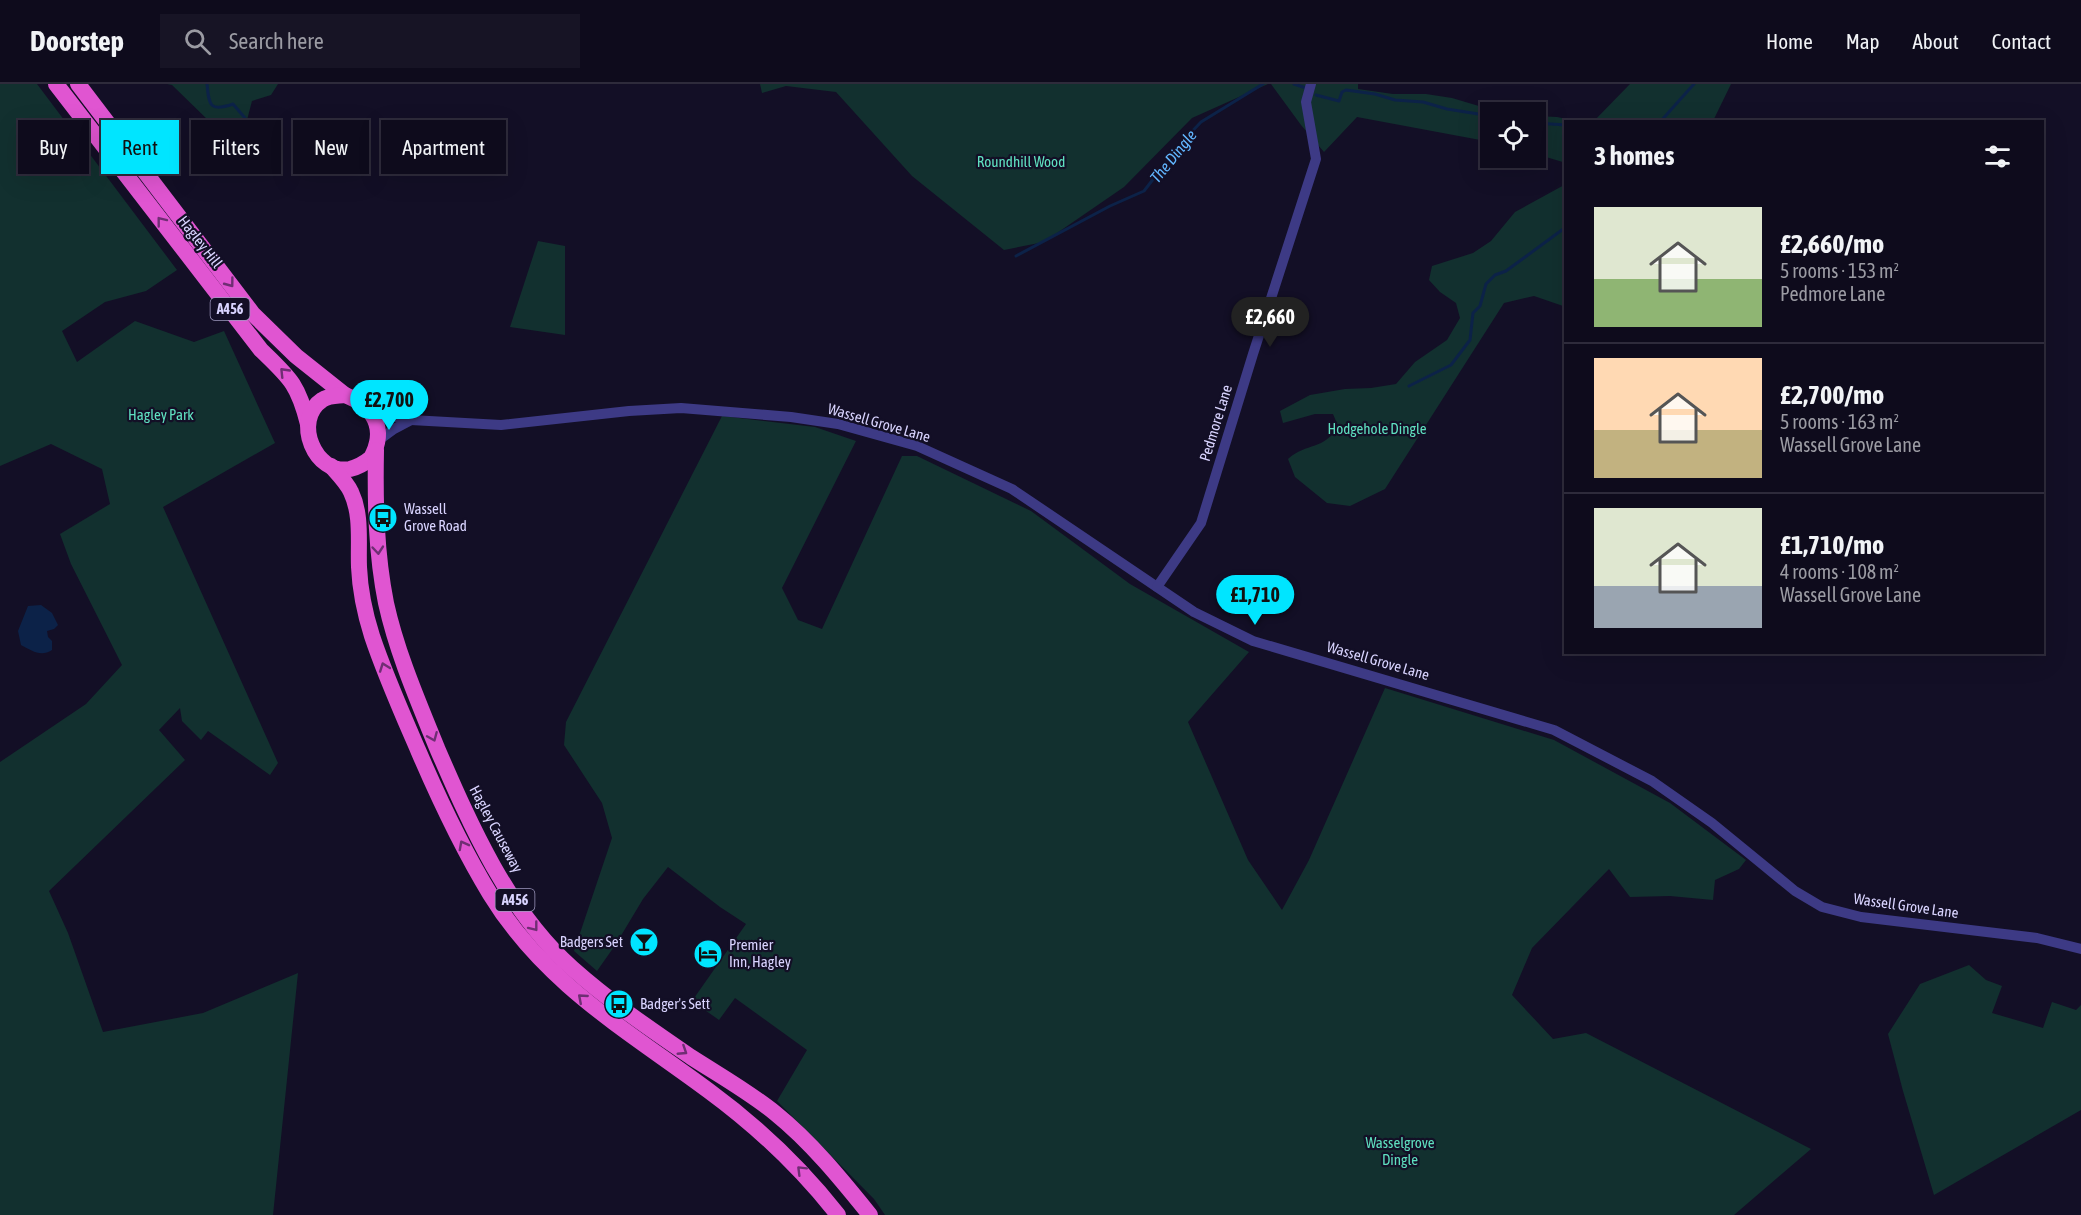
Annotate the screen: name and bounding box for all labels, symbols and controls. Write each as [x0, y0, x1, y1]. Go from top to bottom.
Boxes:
search box [160, 14, 580, 68]
text: Doorstep [30, 25, 124, 57]
icon: search [181, 25, 214, 58]
text: Search here [229, 28, 324, 54]
text: Home [1766, 29, 1813, 53]
text: Map [1846, 29, 1880, 53]
text: About [1913, 29, 1959, 53]
text: Contact [1992, 29, 2051, 53]
map controls [1480, 102, 1546, 168]
button: locate [1480, 102, 1546, 168]
chip: Buy [18, 120, 89, 174]
chip: Rent [101, 120, 179, 174]
chip: Filters [191, 120, 281, 174]
chip: New [293, 120, 369, 174]
chip: Apartment [381, 120, 506, 174]
water label: The Dingle [1146, 126, 1201, 187]
icon: filters [1981, 140, 2014, 173]
text: 3 homes [1594, 141, 1674, 171]
park label: Roundhill Wood [977, 153, 1065, 170]
street label: Hagley Hill [175, 212, 226, 271]
one-way arrow [158, 217, 169, 228]
text: £2,660/mo [1780, 229, 1884, 259]
icon: home [1642, 231, 1714, 303]
text: 5 rooms · 153 m² [1780, 259, 1899, 282]
one-way arrow [222, 276, 233, 287]
text: Pedmore Lane [1780, 282, 1885, 305]
pin: £2,660 [1221, 297, 1319, 348]
road number: A456 [210, 298, 250, 320]
text: £2,660 [1245, 305, 1295, 328]
one-way arrow [280, 369, 291, 380]
pin: £2,700 [340, 380, 438, 431]
text: £2,700/mo [1780, 380, 1884, 410]
street label: Pedmore Lane [1196, 382, 1235, 463]
icon: home [1642, 382, 1714, 454]
text: £2,700 [364, 388, 414, 411]
street label: Wassell Grove Lane [826, 400, 933, 445]
park label: Hagley Park [128, 406, 194, 423]
text: 5 rooms · 163 m² [1780, 410, 1899, 433]
park label: Hodgehole Dingle [1327, 420, 1427, 437]
text: Wassell Grove Lane [1780, 433, 1921, 456]
place label: Wassell Grove Road [404, 500, 467, 534]
bus stop icon: Wassell Grove Road [367, 502, 399, 534]
text: £1,710/mo [1780, 530, 1884, 560]
icon: home [1642, 532, 1714, 604]
one-way arrow [372, 546, 385, 555]
text: 4 rooms · 108 m² [1780, 560, 1899, 583]
pin: £1,710 [1206, 575, 1304, 626]
text: £1,710 [1230, 583, 1280, 606]
text: Wassell Grove Lane [1780, 583, 1921, 606]
street label: Wassell Grove Lane [1325, 638, 1432, 683]
one-way arrow [379, 662, 391, 673]
one-way arrow [426, 730, 438, 741]
street label: Hagley Causeway [466, 783, 526, 875]
one-way arrow [459, 841, 470, 852]
road number: A456 [496, 889, 534, 911]
street label: Wassell Grove Lane [1852, 890, 1960, 921]
one-way arrow [527, 920, 538, 931]
bar icon: Badgers Set [628, 926, 660, 958]
place label: Badgers Set [560, 933, 623, 950]
place label: Premier Inn, Hagley [729, 936, 791, 970]
hotel icon: Premier Inn, Hagley [692, 938, 724, 970]
bus stop icon: Badger's Sett [603, 988, 635, 1020]
one-way arrow [578, 994, 589, 1005]
place label: Badger's Sett [640, 995, 710, 1012]
one-way arrow [676, 1044, 687, 1055]
park label: Wasselgrove Dingle [1365, 1134, 1435, 1168]
one-way arrow [797, 1167, 808, 1178]

